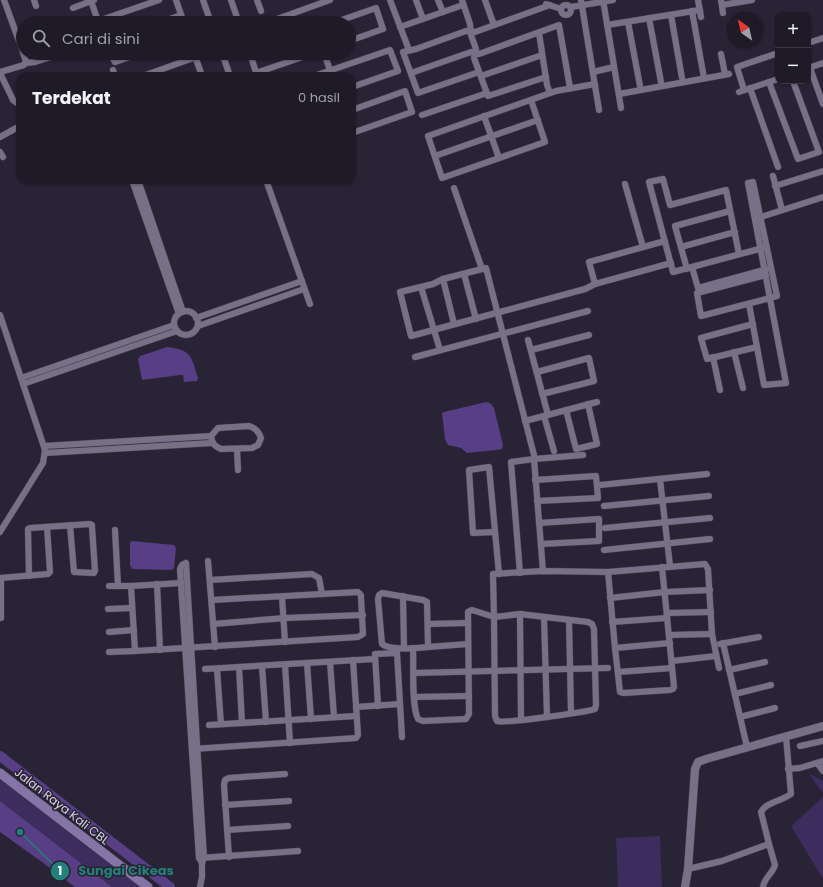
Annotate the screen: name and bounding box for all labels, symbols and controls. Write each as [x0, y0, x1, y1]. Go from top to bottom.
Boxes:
north arrow [727, 12, 763, 48]
map controls [775, 12, 811, 84]
button: + [775, 12, 811, 48]
search box [16, 16, 356, 60]
icon: search [30, 27, 52, 49]
text: Cari di sini [62, 28, 140, 49]
button: − [775, 48, 811, 84]
text: Terdekat [32, 86, 111, 110]
text: 0 hasil [298, 88, 340, 107]
street label: Jalan Raya Kali CBL [11, 764, 113, 848]
callout: Sungai Cikeas [50, 858, 182, 883]
text: Sungai Cikeas [78, 861, 174, 880]
text: 1 [58, 862, 62, 879]

